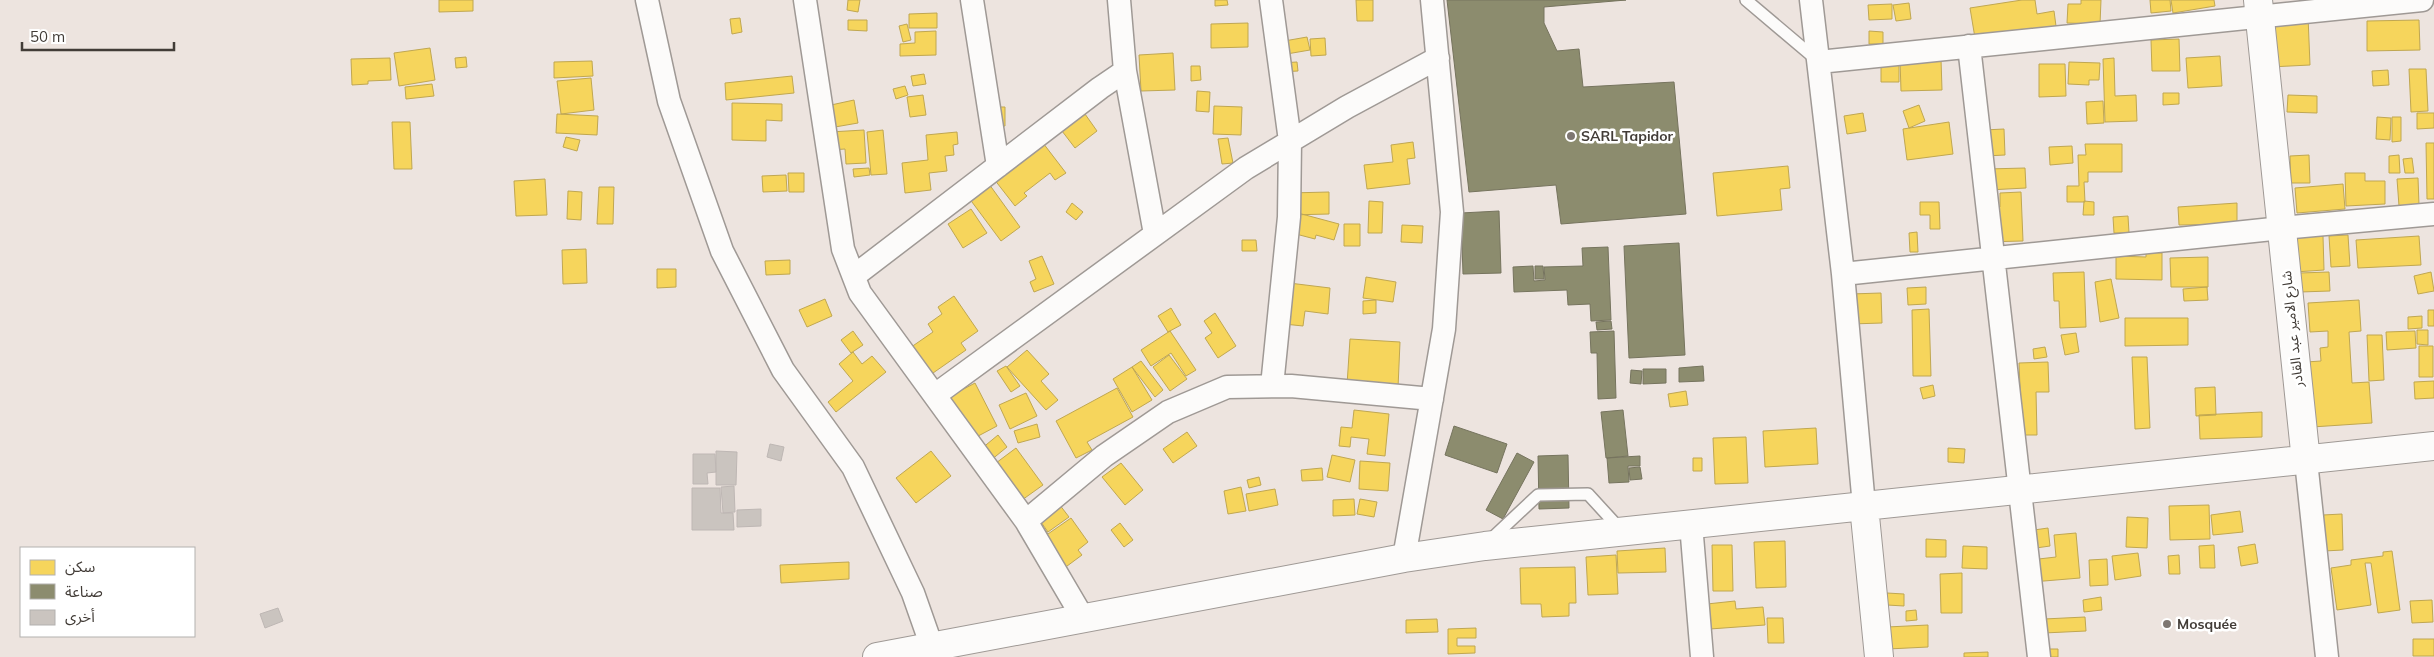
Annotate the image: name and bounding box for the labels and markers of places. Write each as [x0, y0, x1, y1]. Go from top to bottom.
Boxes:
place label: SARL Tapidor [1581, 127, 1674, 145]
marker: SARL Tapidor [1565, 130, 1577, 142]
place label: Mosquée [2177, 615, 2237, 633]
marker: Mosquée [2161, 618, 2173, 630]

